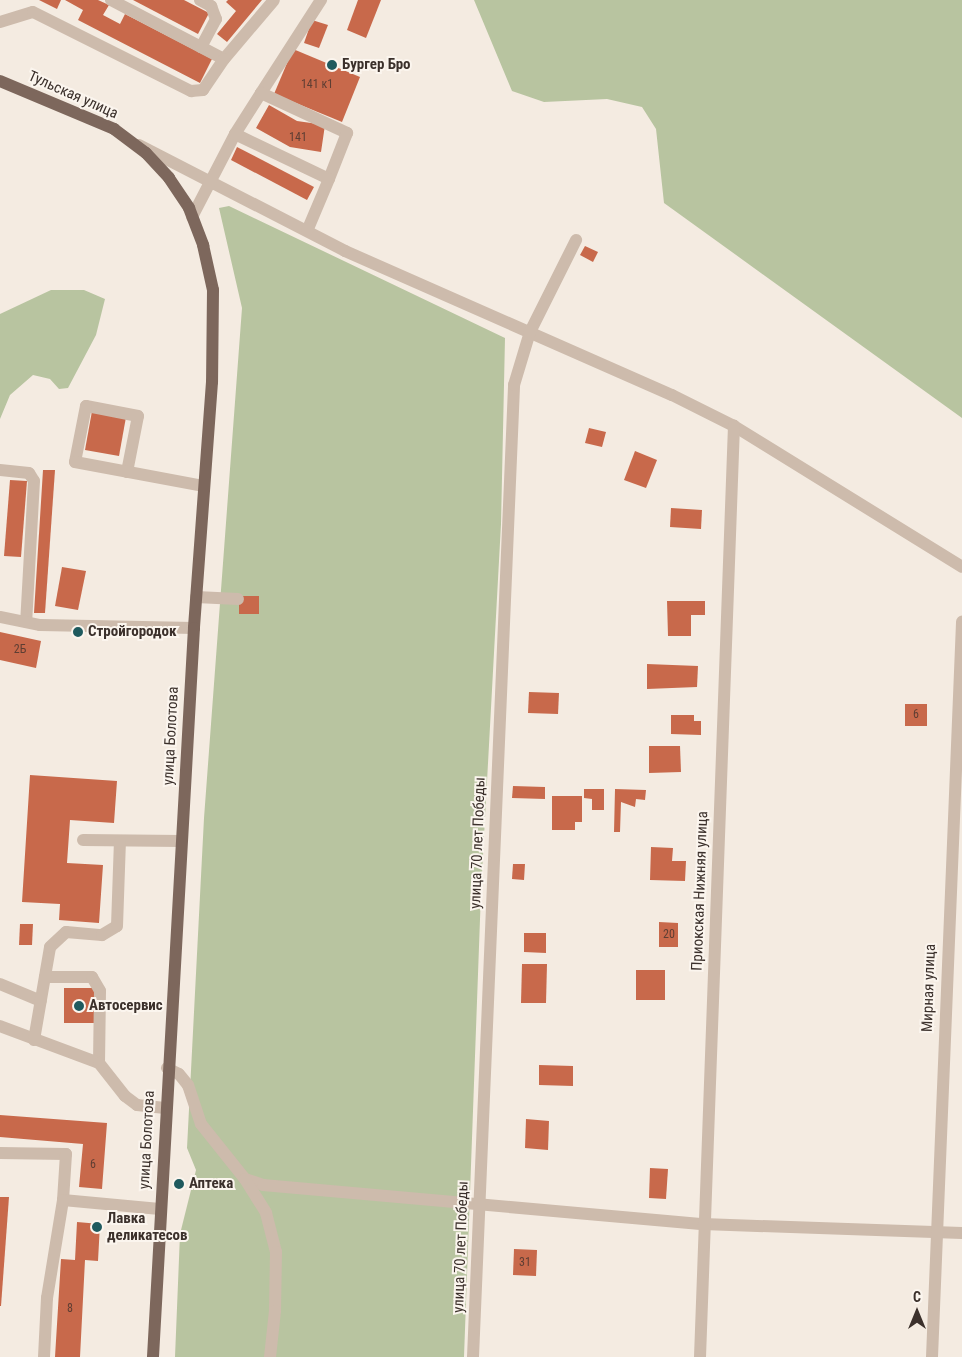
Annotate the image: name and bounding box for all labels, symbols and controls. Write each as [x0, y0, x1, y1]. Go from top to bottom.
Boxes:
place label: Бургер Бро [342, 56, 411, 74]
marker: Бургер Бро [326, 59, 338, 71]
street label: Тульская улица [25, 67, 121, 123]
house number: 141 к1 [301, 78, 333, 92]
house number: 141 [289, 131, 307, 145]
place label: Стройгородок [88, 623, 176, 641]
marker: Стройгородок [72, 626, 84, 638]
house number: 2Б [14, 643, 26, 657]
street label: улица Болотова [159, 686, 183, 786]
house number: 6 [913, 708, 919, 722]
street label: улица 70 лет Победы [467, 777, 489, 909]
street label: Приокская Нижняя улица [688, 811, 712, 971]
house number: 20 [663, 928, 675, 942]
street label: Мирная улица [918, 944, 940, 1032]
place label: Автосервис [89, 997, 163, 1015]
marker: Автосервис [73, 1000, 85, 1012]
street label: улица Болотова [135, 1090, 159, 1190]
house number: 6 [90, 1158, 96, 1172]
place label: Аптека [189, 1175, 233, 1193]
marker: Аптека [173, 1178, 185, 1190]
street label: улица 70 лет Победы [450, 1181, 472, 1313]
place label: Лавка деликатесов [107, 1209, 188, 1244]
marker: Лавка деликатесов [91, 1221, 103, 1233]
house number: 31 [519, 1256, 531, 1270]
north arrow [892, 1287, 942, 1337]
text: С [913, 1289, 921, 1305]
house number: 8 [67, 1302, 73, 1316]

